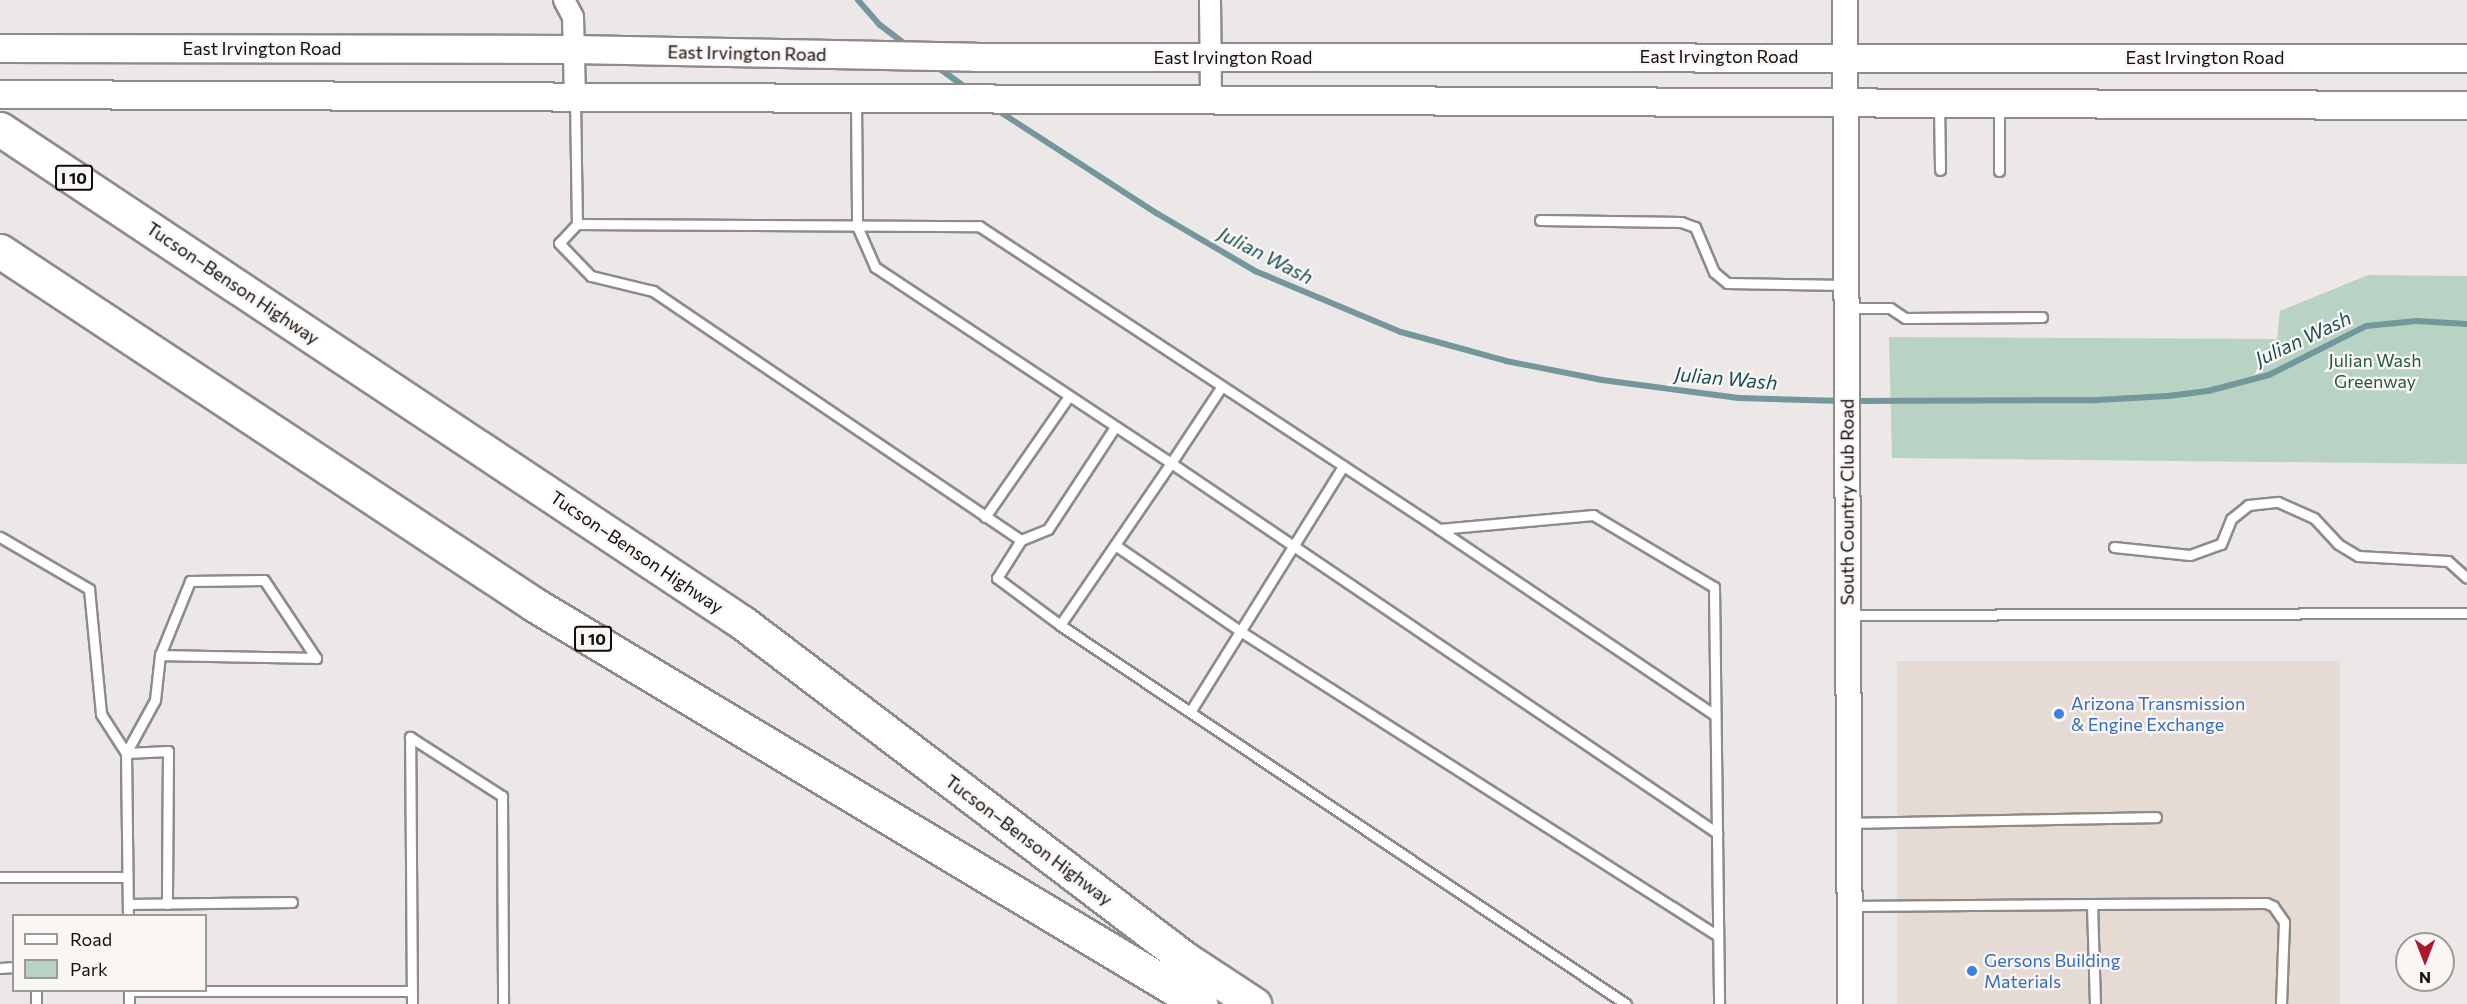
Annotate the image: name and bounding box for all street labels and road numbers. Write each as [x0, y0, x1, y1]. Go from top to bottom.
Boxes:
street label: East Irvington Road [182, 37, 342, 59]
street label: East Irvington Road [667, 41, 827, 65]
street label: East Irvington Road [1639, 45, 1799, 67]
street label: East Irvington Road [1153, 46, 1313, 68]
street label: East Irvington Road [2125, 46, 2285, 68]
road number: I 10 [54, 165, 94, 191]
street label: Tucson–Benson Highway [143, 217, 323, 349]
street label: South Country Club Road [1836, 399, 1858, 605]
street label: Tucson–Benson Highway [547, 486, 727, 618]
road number: I 10 [574, 626, 612, 652]
street label: Tucson–Benson Highway [941, 770, 1117, 910]

